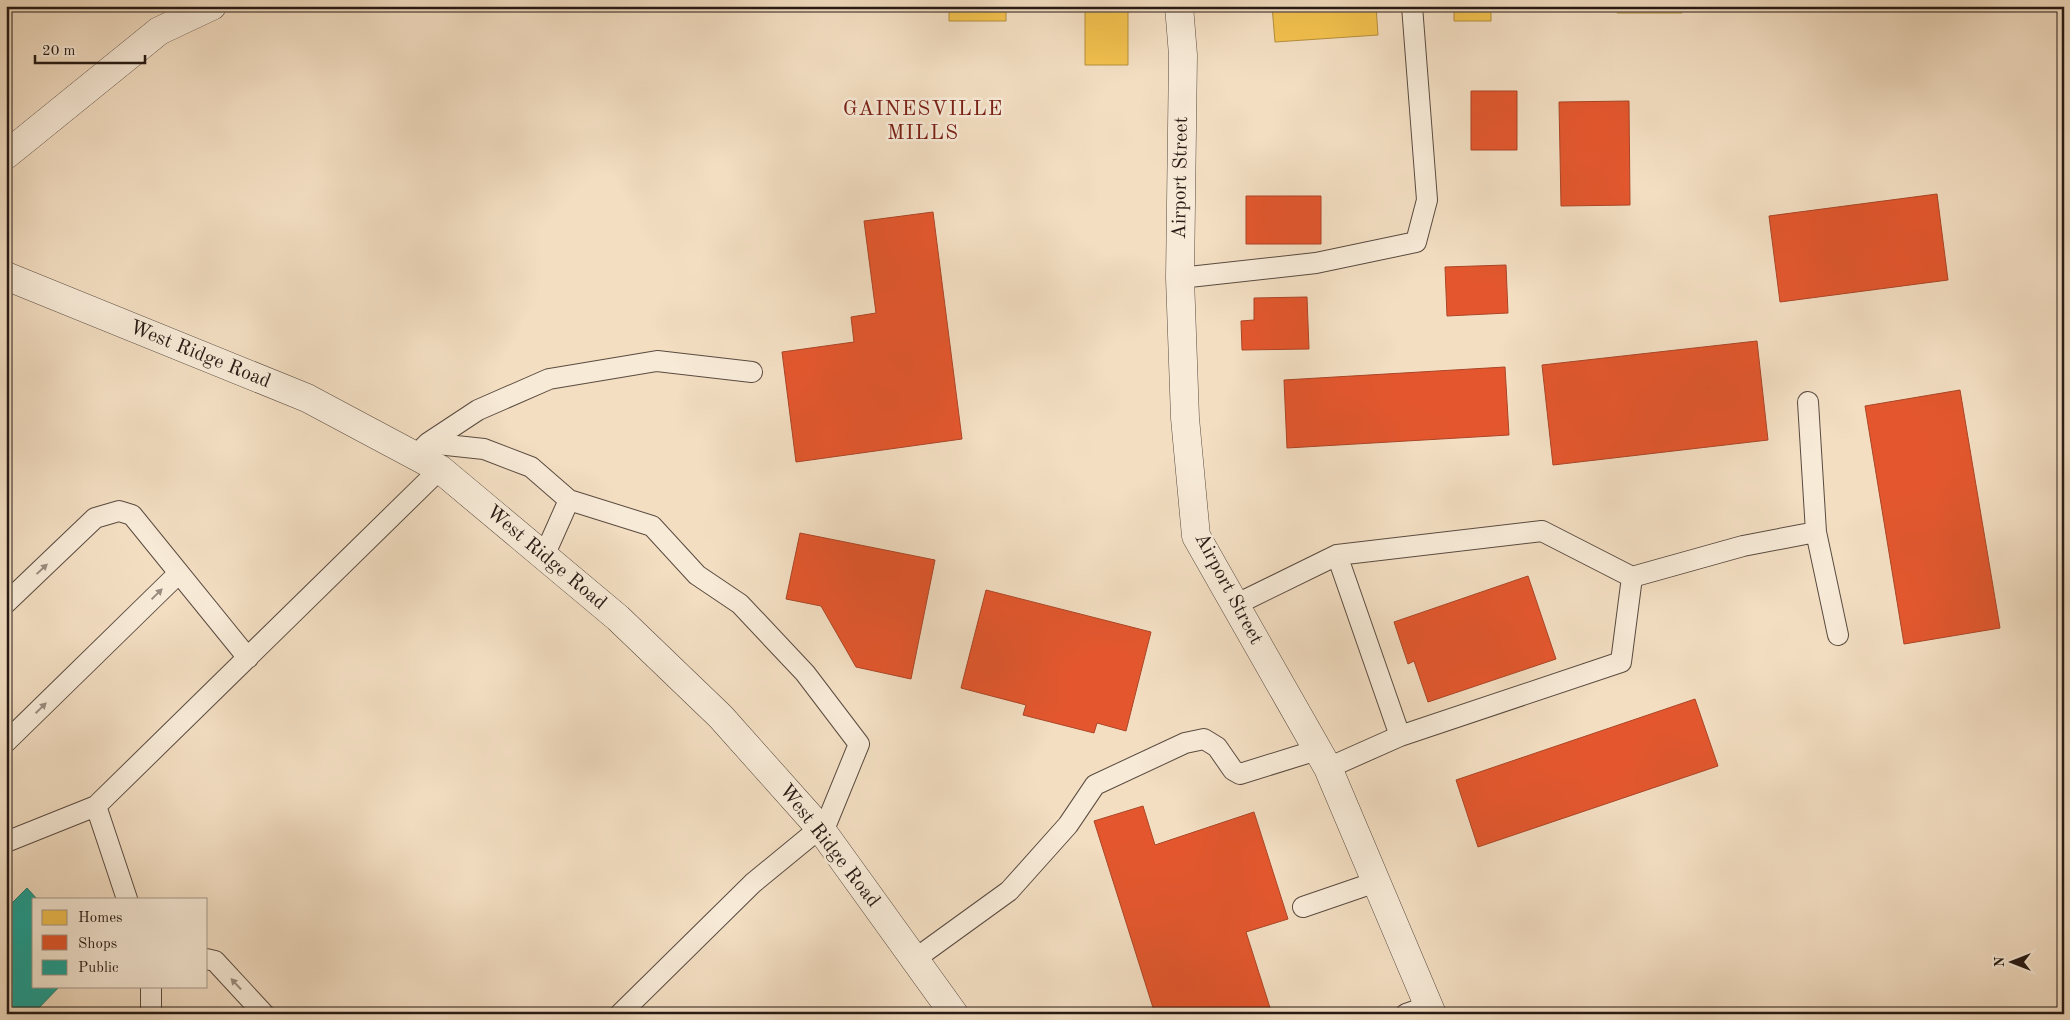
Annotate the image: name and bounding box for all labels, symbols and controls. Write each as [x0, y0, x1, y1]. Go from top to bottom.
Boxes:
scale bar [35, 32, 145, 64]
text: 20 m [42, 44, 76, 59]
district label: GAINESVILLE MILLS [843, 99, 1003, 144]
street label: Airport Street [1170, 116, 1192, 240]
street label: West Ridge Road [127, 318, 273, 392]
street label: West Ridge Road [482, 502, 610, 614]
street label: Airport Street [1190, 530, 1266, 648]
one-way arrow [35, 563, 47, 575]
one-way arrow [151, 588, 163, 600]
one-way arrow [35, 702, 47, 714]
street label: West Ridge Road [775, 781, 883, 911]
legend [32, 898, 208, 988]
text: Homes [78, 911, 123, 926]
text: Shops [78, 937, 117, 952]
north arrow [1988, 938, 2038, 988]
text: N [1993, 956, 2007, 967]
text: Public [78, 961, 119, 976]
one-way arrow [230, 979, 242, 991]

